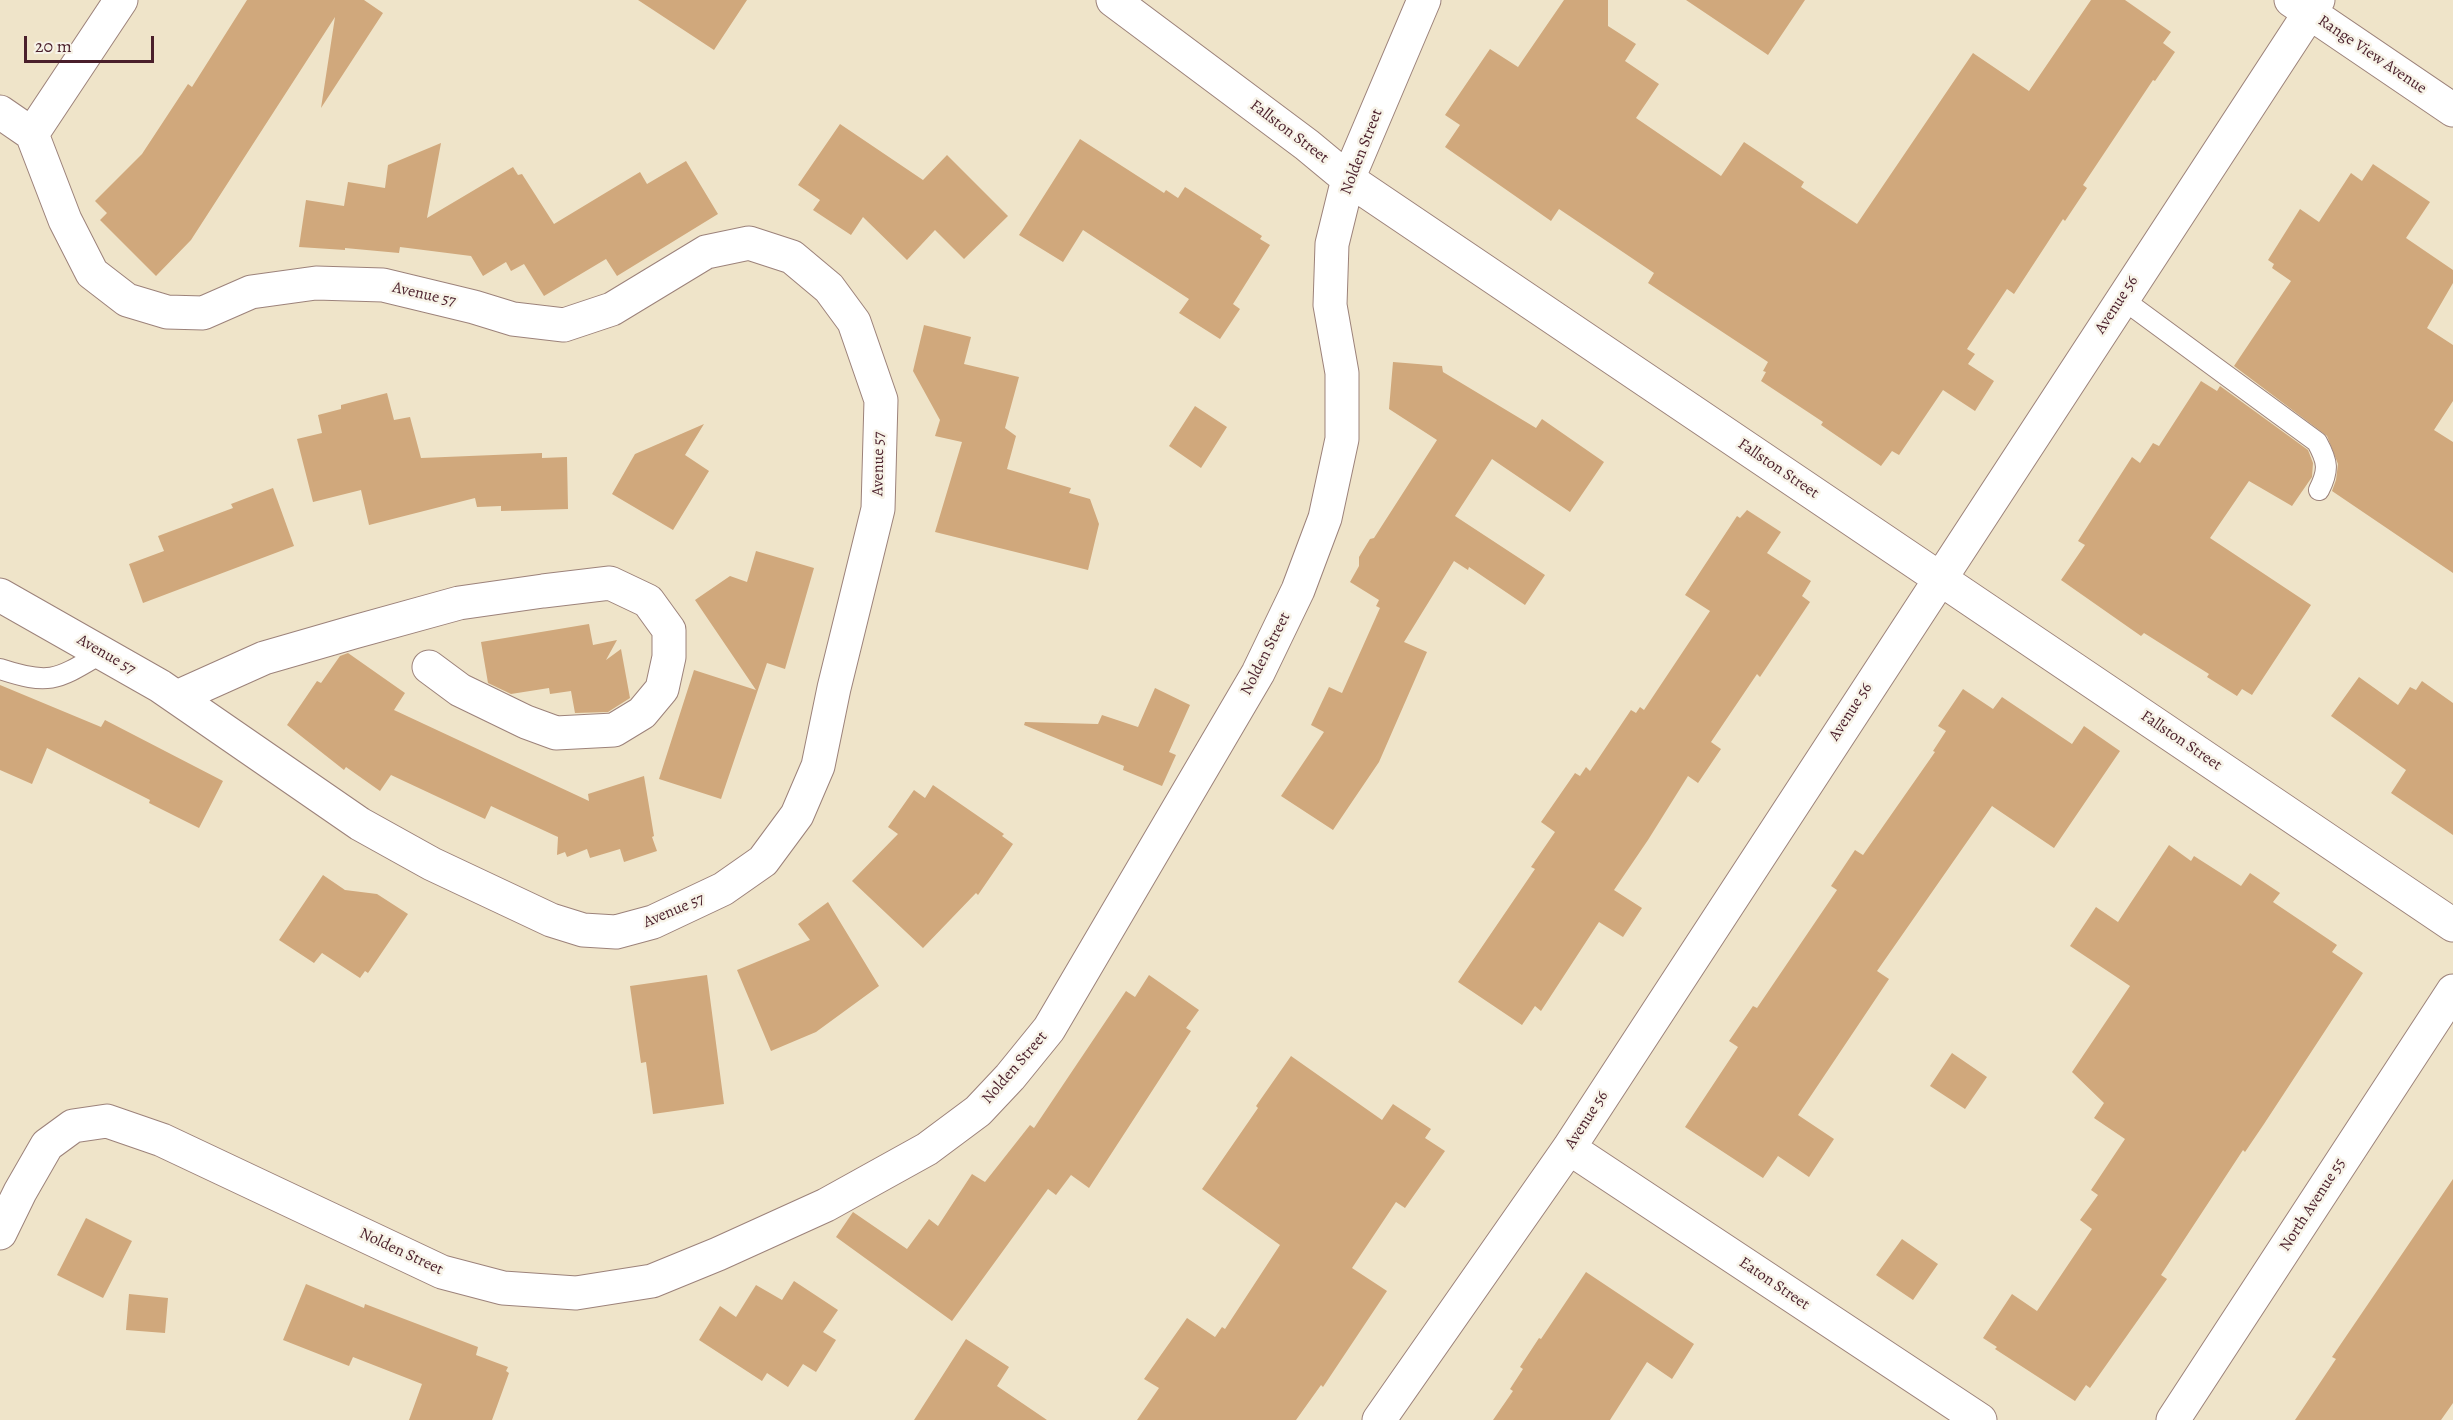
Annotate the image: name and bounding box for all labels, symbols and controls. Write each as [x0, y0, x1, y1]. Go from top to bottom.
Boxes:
street label: Range View Avenue [2314, 12, 2430, 98]
scale bar [27, 24, 158, 62]
text: 20 m [35, 34, 72, 58]
street label: Fallston Street [1246, 96, 1332, 168]
street label: Nolden Street [1337, 107, 1387, 197]
street label: Avenue 56 [2091, 272, 2143, 338]
street label: Avenue 57 [390, 278, 458, 312]
street label: Avenue 57 [869, 432, 889, 496]
street label: Fallston Street [1734, 435, 1822, 503]
street label: Nolden Street [1237, 610, 1295, 698]
street label: Avenue 57 [73, 631, 139, 679]
street label: Avenue 56 [1825, 679, 1877, 745]
street label: Fallston Street [2137, 707, 2225, 775]
street label: Avenue 57 [641, 890, 707, 932]
street label: Nolden Street [978, 1028, 1052, 1108]
street label: Avenue 56 [1561, 1087, 1613, 1153]
street label: North Avenue 55 [2276, 1155, 2350, 1255]
street label: Nolden Street [356, 1224, 446, 1280]
street label: Eaton Street [1735, 1253, 1813, 1315]

